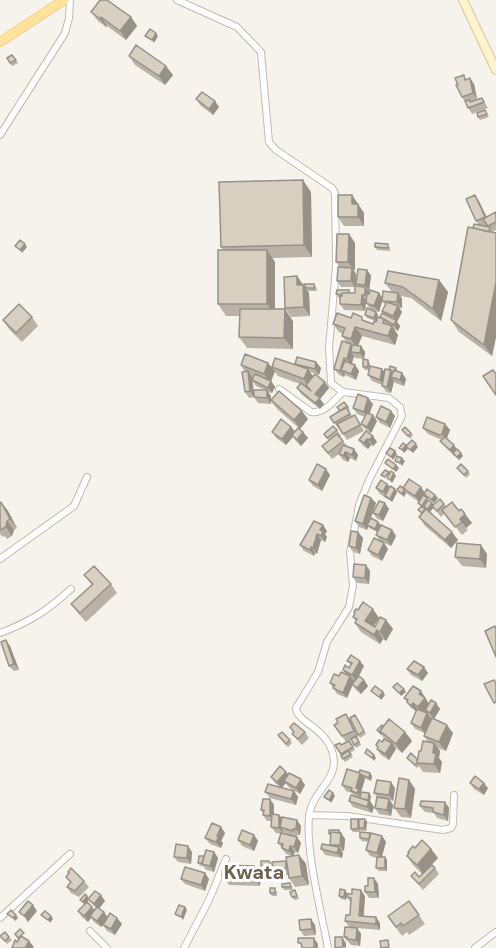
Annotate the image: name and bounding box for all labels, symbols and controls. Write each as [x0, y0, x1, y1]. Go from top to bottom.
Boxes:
district label: Kwata [224, 862, 284, 886]

